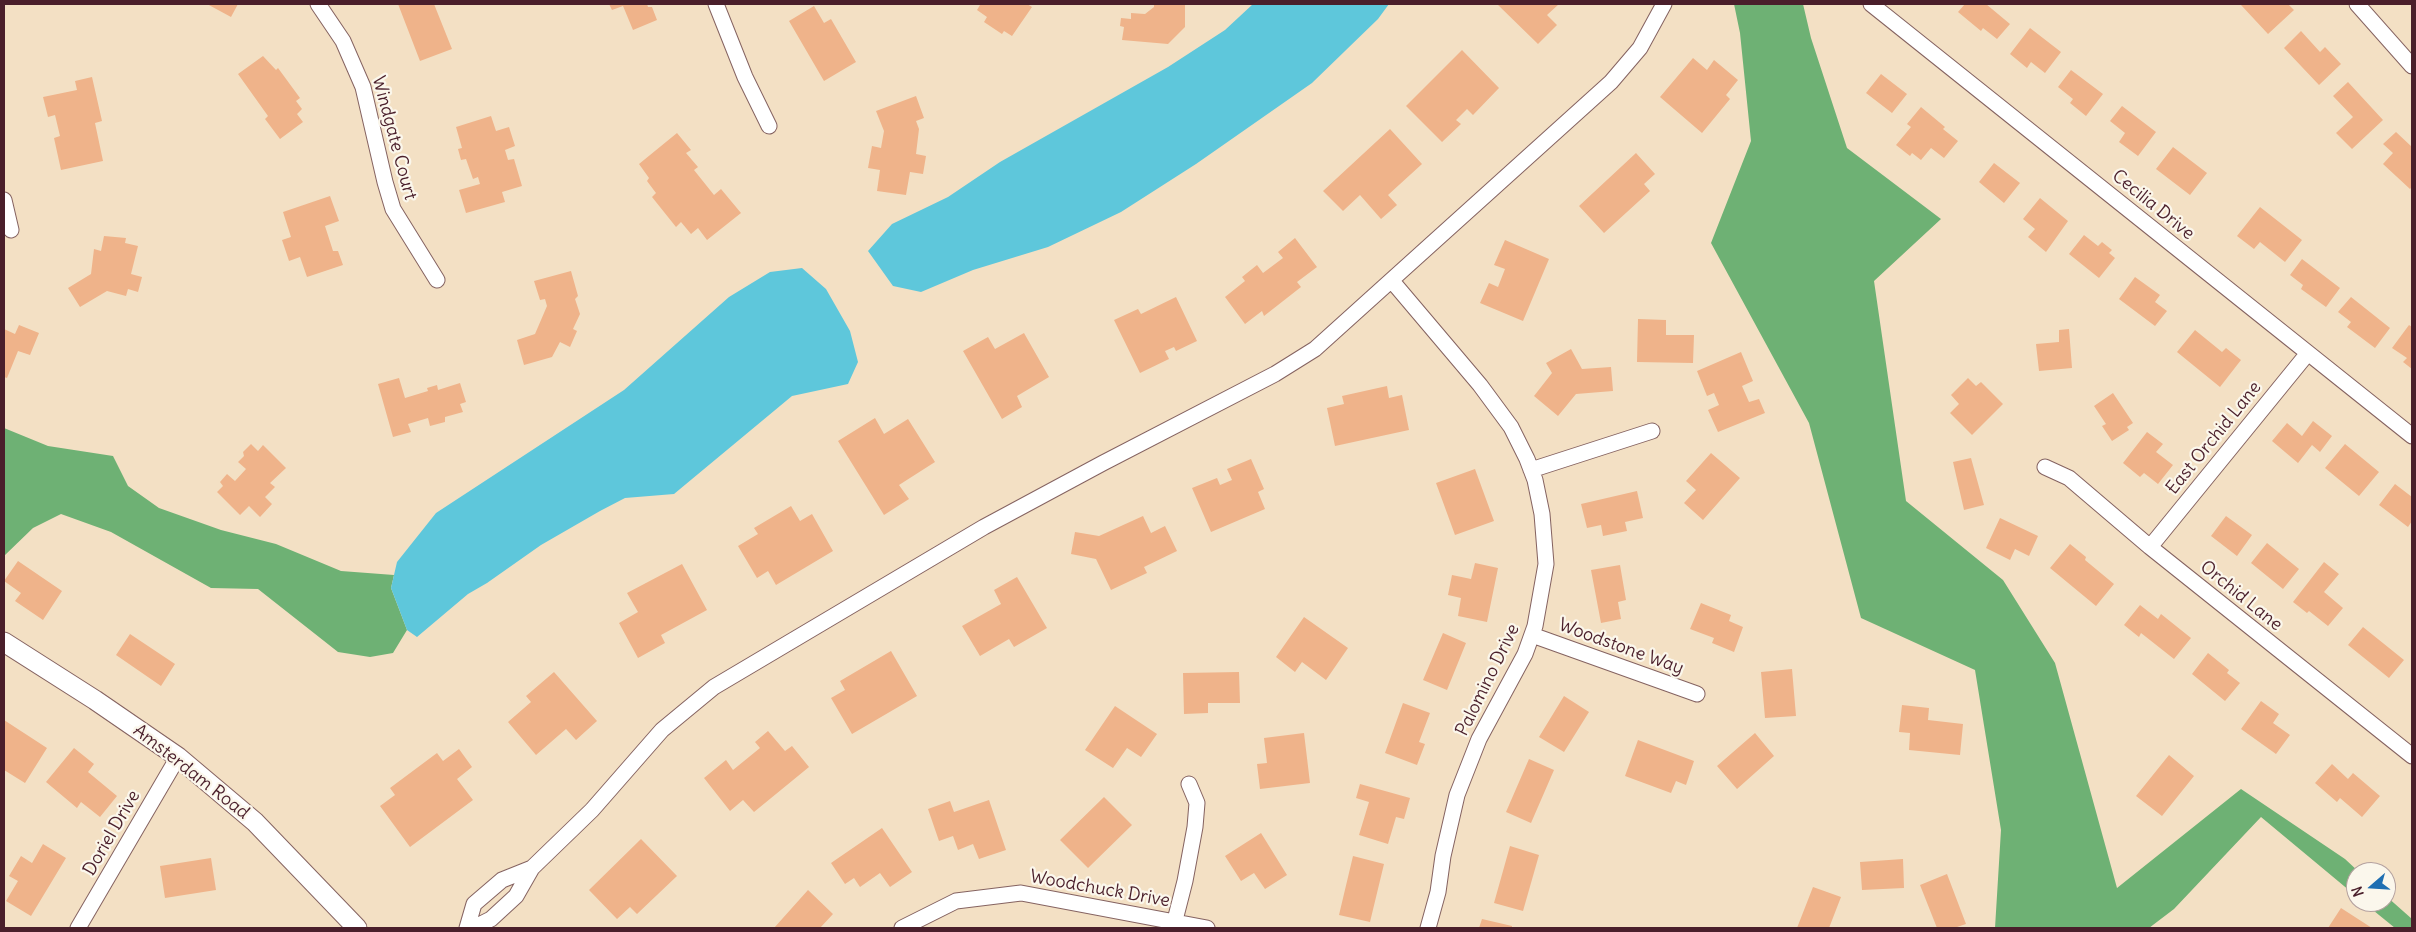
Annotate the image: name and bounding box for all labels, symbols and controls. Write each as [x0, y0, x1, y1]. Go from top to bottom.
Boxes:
street label: Windgate Court [367, 74, 421, 202]
street label: Cecilia Drive [2108, 165, 2198, 245]
street label: East Orchid Lane [2162, 377, 2266, 499]
street label: Orchid Lane [2195, 556, 2287, 636]
street label: Woodstone Way [1556, 614, 1686, 680]
street label: Palomino Drive [1452, 620, 1524, 740]
street label: Amsterdam Road [129, 720, 253, 824]
street label: Doriel Drive [79, 787, 145, 879]
north arrow [2346, 862, 2396, 912]
street label: Woodchuck Drive [1028, 866, 1172, 912]
text: N [2348, 884, 2368, 899]

